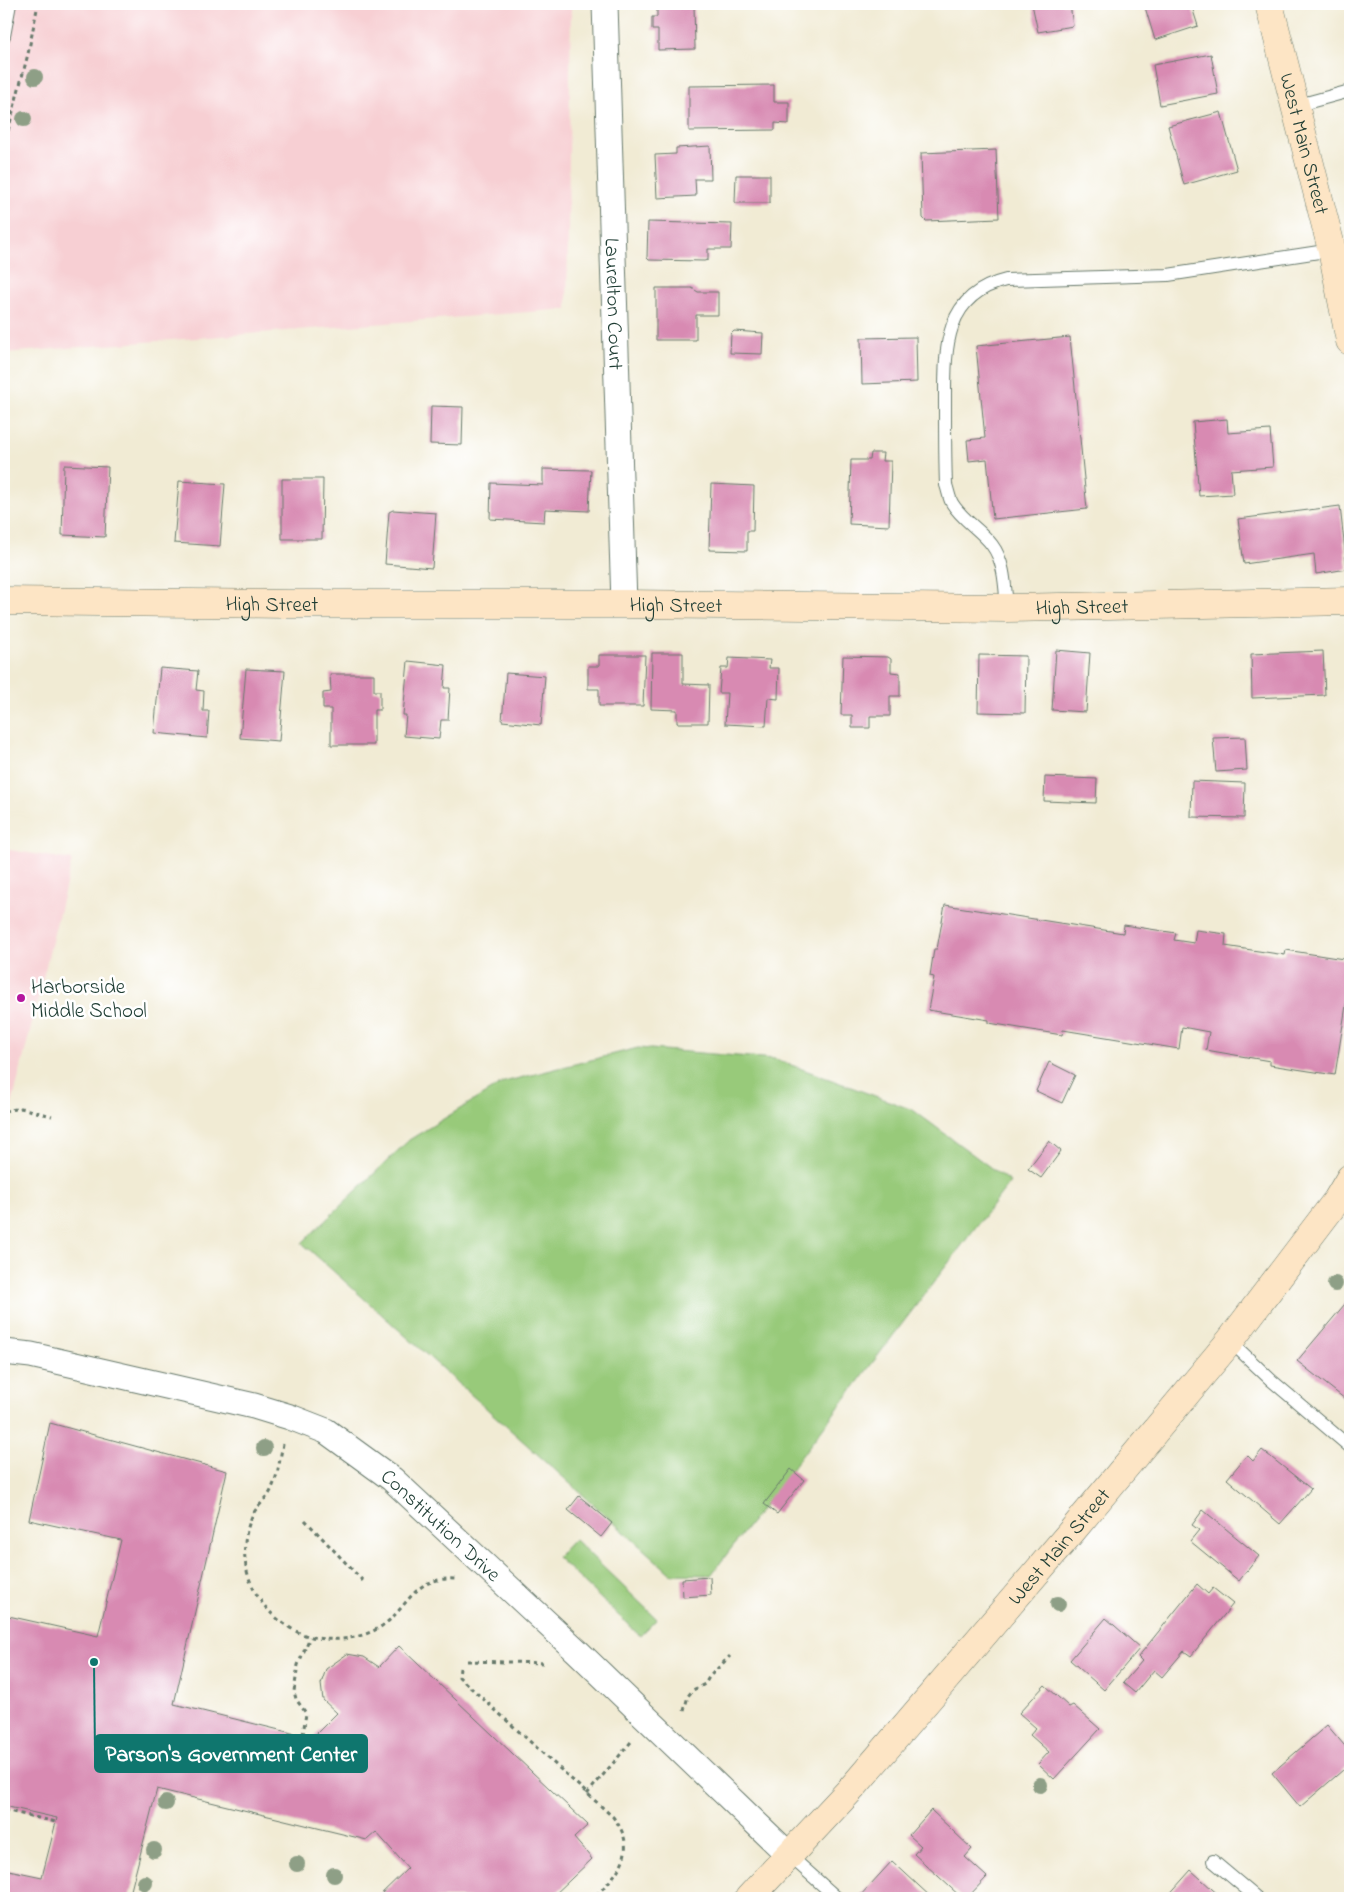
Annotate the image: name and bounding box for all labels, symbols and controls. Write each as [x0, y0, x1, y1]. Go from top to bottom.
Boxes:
street label: West Main Street [1270, 70, 1335, 218]
street label: Laurelton Court [595, 237, 630, 370]
street label: High Street [225, 590, 318, 623]
street label: High Street [629, 591, 723, 623]
street label: High Street [1035, 593, 1129, 626]
place label: Harborside Middle School [31, 973, 147, 1027]
marker: Harborside Middle School [15, 992, 27, 1004]
street label: Constitution Drive [374, 1463, 507, 1590]
street label: West Main Street [1002, 1482, 1119, 1612]
callout: Parson's Government Center [95, 1735, 367, 1772]
text: Parson's Government Center [105, 1740, 358, 1772]

